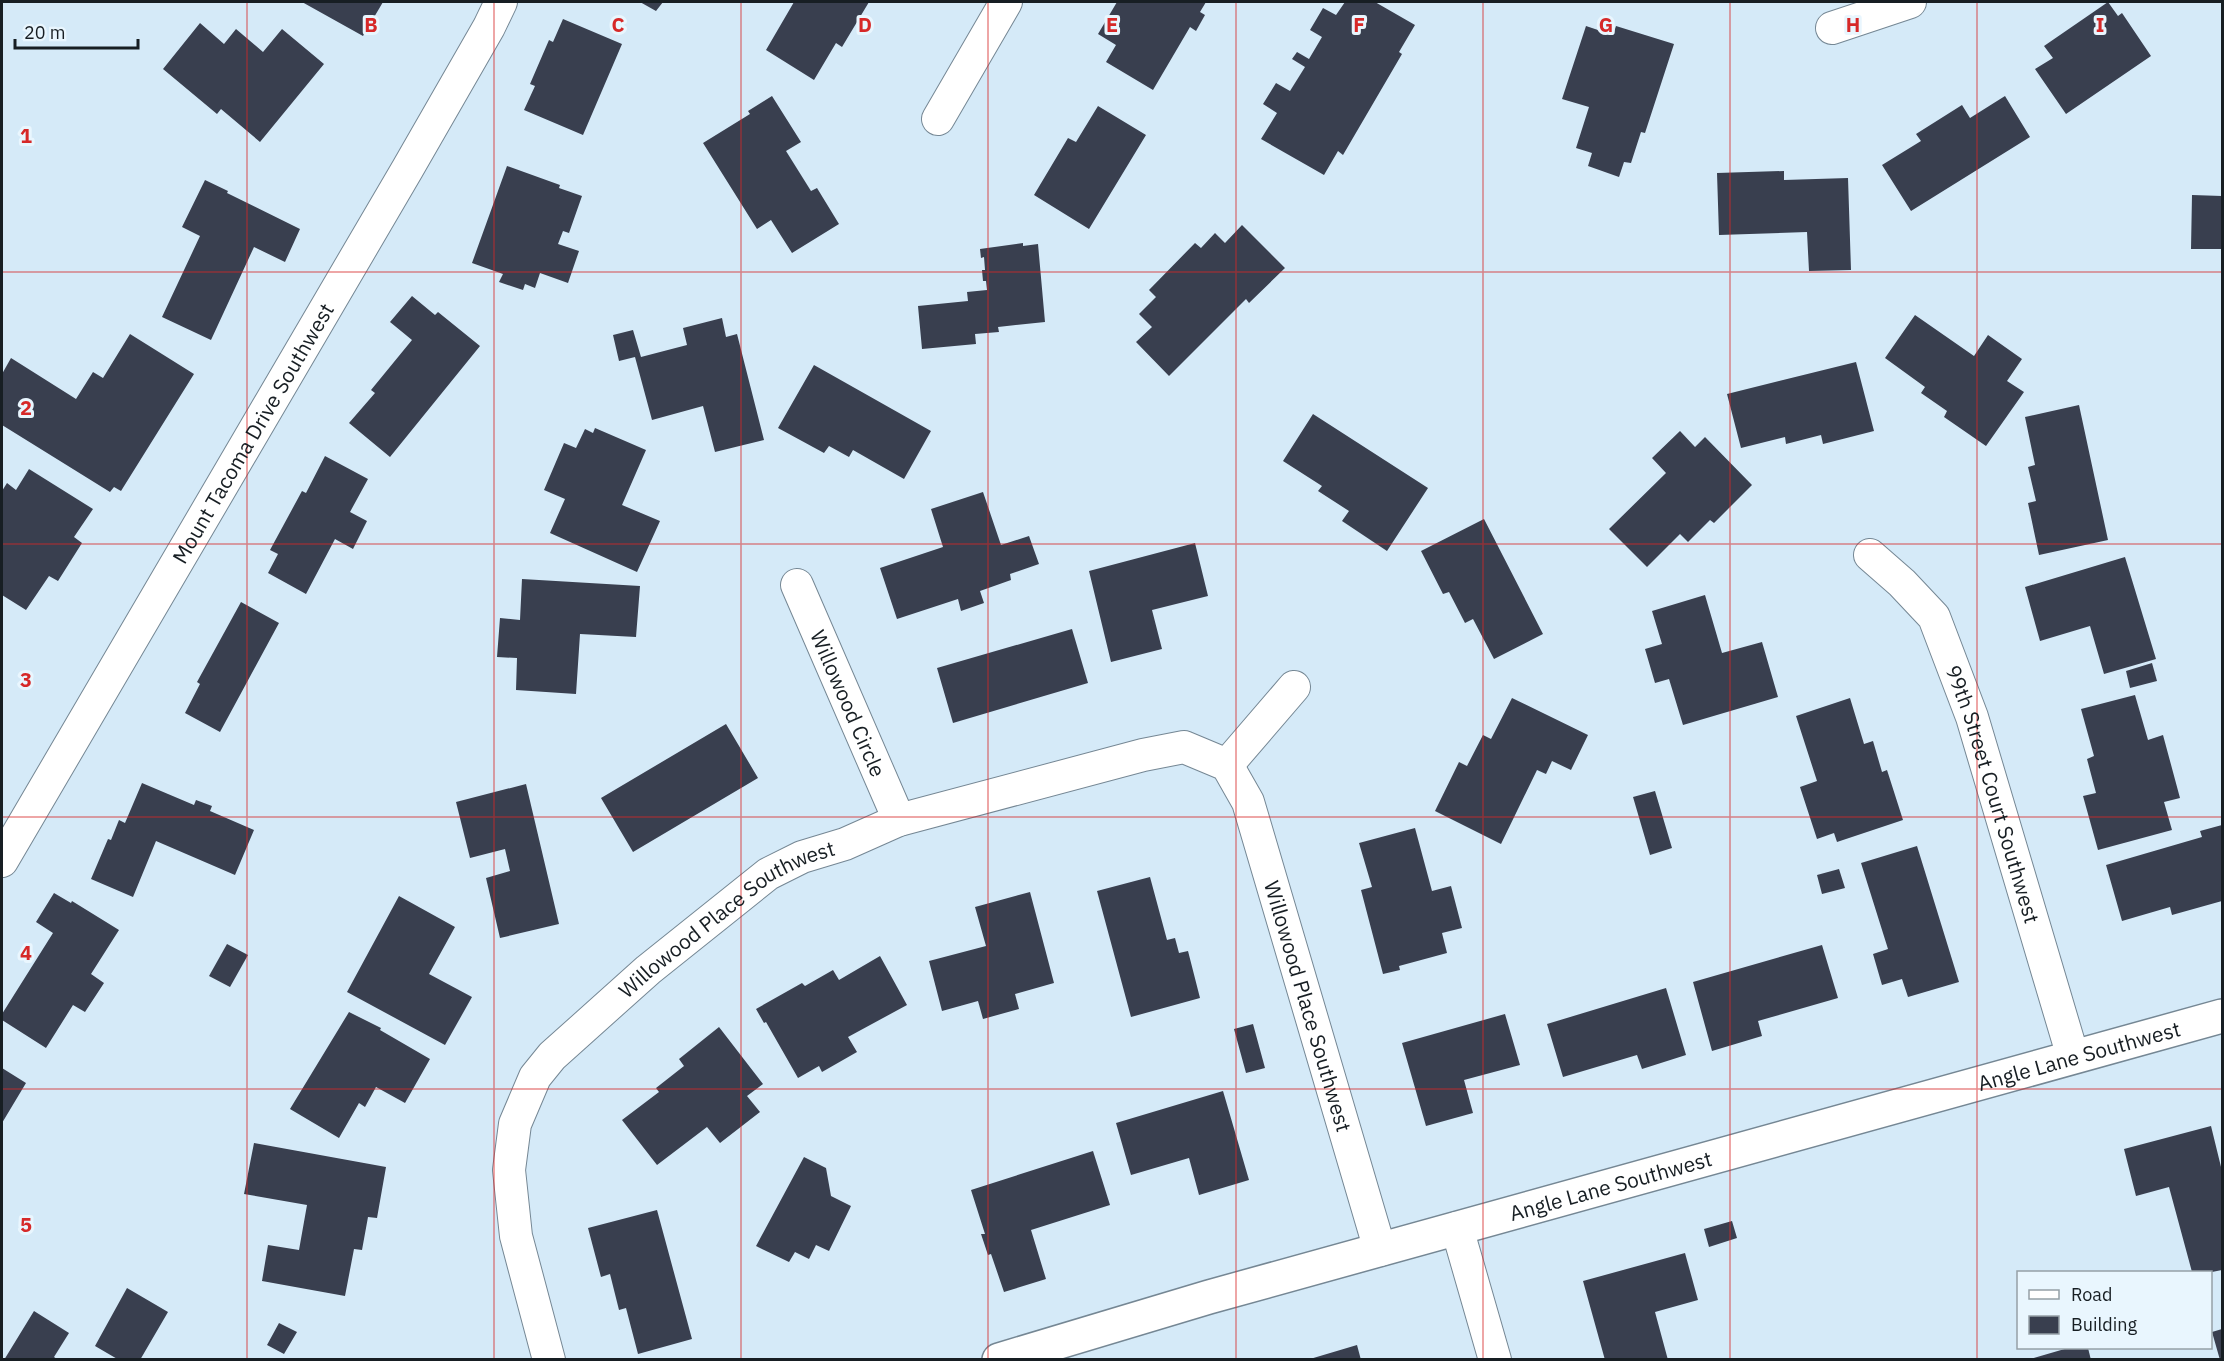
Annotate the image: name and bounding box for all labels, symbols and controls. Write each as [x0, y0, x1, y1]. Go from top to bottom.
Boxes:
text: B [364, 11, 378, 38]
text: C [611, 11, 625, 38]
text: D [858, 11, 872, 38]
text: E [1106, 11, 1118, 38]
text: F [1353, 11, 1365, 38]
text: G [1599, 11, 1613, 38]
text: H [1846, 11, 1860, 38]
text: I [2096, 11, 2104, 38]
scale bar [15, 12, 138, 50]
text: 20 m [24, 21, 66, 44]
text: 1 [20, 122, 32, 149]
street label: Mount Tacoma Drive Southwest [165, 298, 340, 568]
text: 2 [20, 394, 32, 421]
street label: Willowood Circle [804, 626, 893, 781]
street label: 99th Street Court Southwest [1939, 661, 2046, 926]
text: 3 [20, 666, 32, 693]
street label: Willowood Place Southwest [612, 834, 838, 1004]
street label: Willowood Place Southwest [1258, 877, 1358, 1135]
text: 4 [20, 939, 32, 966]
street label: Angle Lane Southwest [1974, 1014, 2183, 1097]
street label: Angle Lane Southwest [1506, 1144, 1715, 1227]
text: 5 [20, 1211, 32, 1238]
legend [2017, 1271, 2212, 1349]
text: Road [2071, 1283, 2112, 1306]
text: Building [2071, 1313, 2138, 1336]

